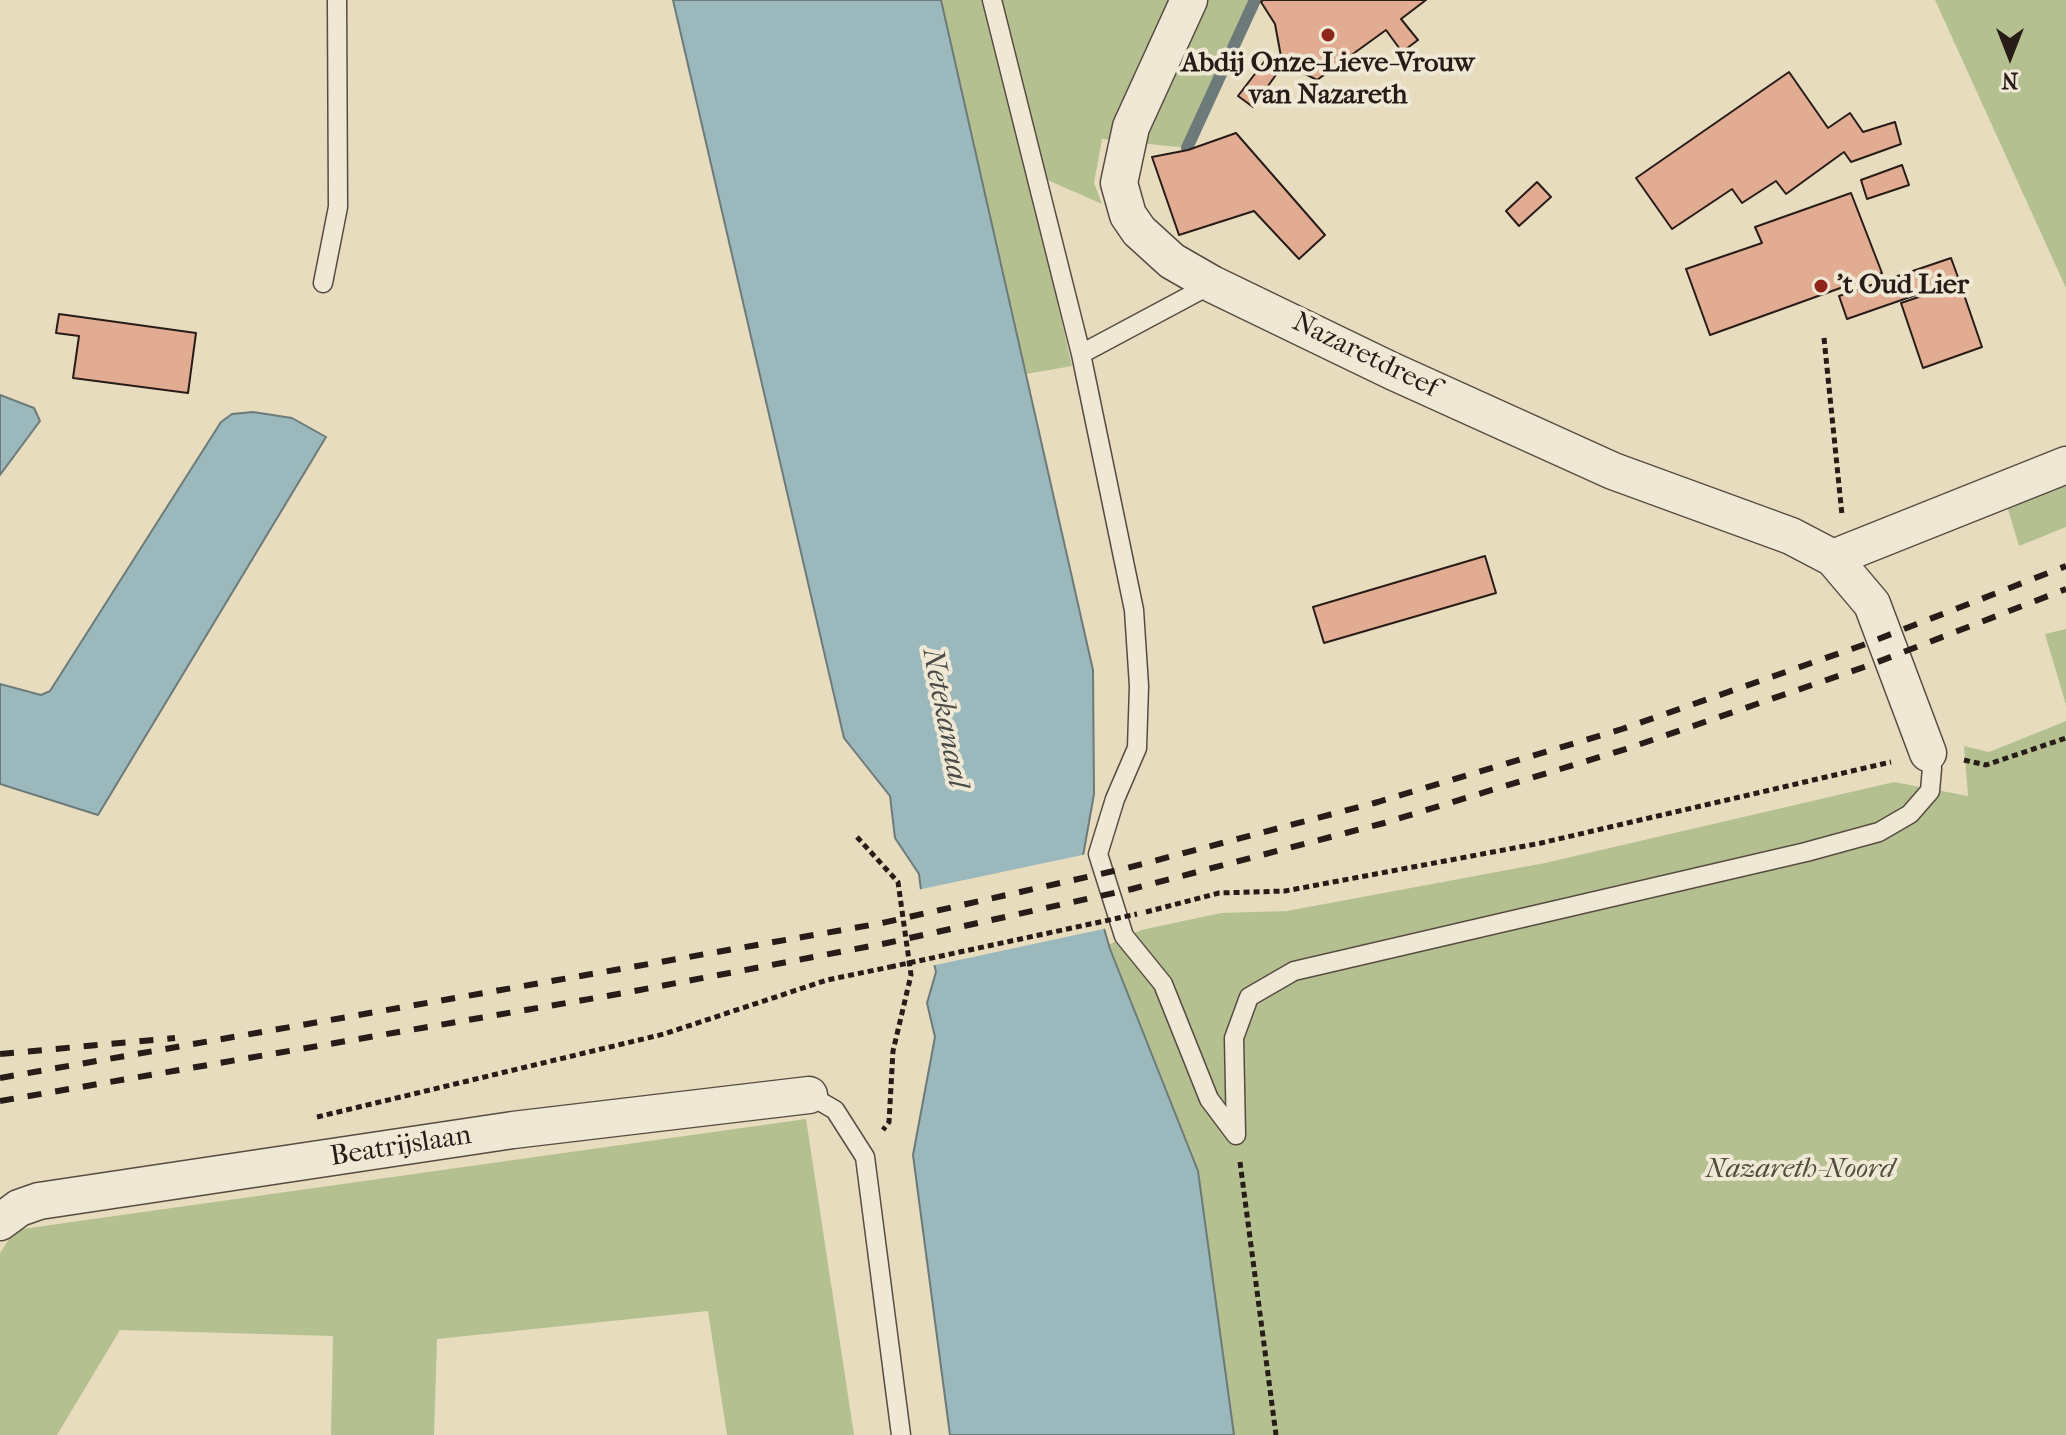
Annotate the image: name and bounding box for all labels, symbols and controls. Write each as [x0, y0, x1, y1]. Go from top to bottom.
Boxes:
north arrow [1970, 16, 2050, 96]
marker: Abdij Onze-Lieve-Vrouw van Nazareth [1319, 26, 1337, 44]
place label: Abdij Onze-Lieve-Vrouw van Nazareth [1181, 47, 1475, 113]
text: N [2002, 67, 2018, 93]
place label: 't Oud Lier [1837, 269, 1969, 303]
marker: 't Oud Lier [1812, 277, 1830, 295]
street label: Nazaretdreef [1286, 306, 1444, 406]
water label: Netekanaal [913, 645, 975, 791]
street label: Beatrijslaan [328, 1119, 474, 1175]
park label: Nazareth-Noord [1706, 1153, 1894, 1187]

